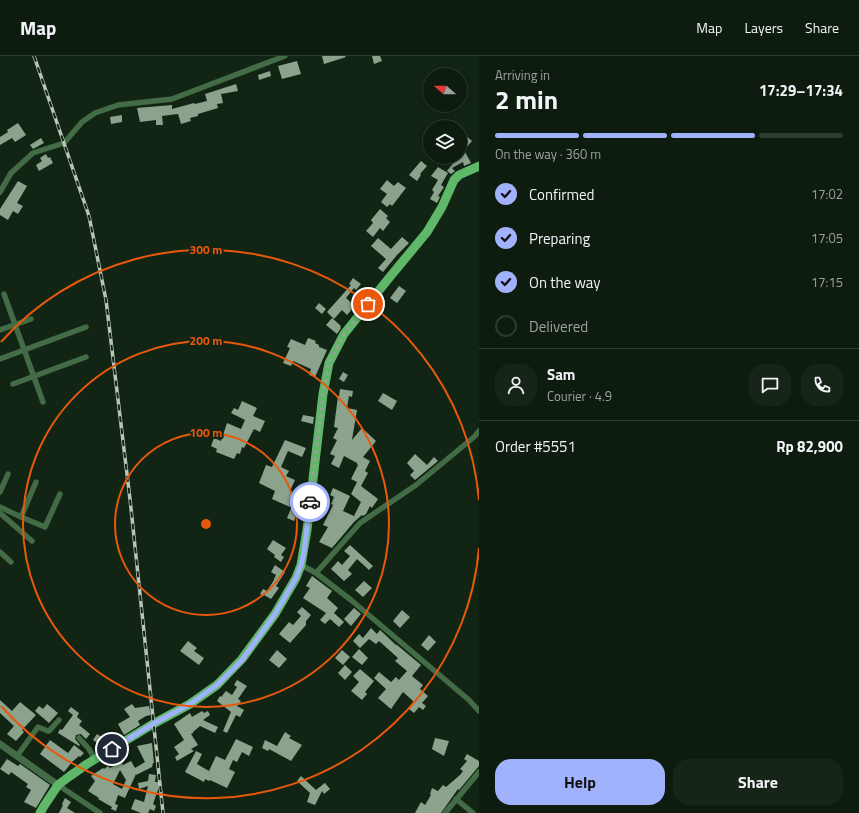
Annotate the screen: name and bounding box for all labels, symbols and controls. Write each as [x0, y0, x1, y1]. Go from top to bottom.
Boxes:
text: Map [20, 13, 56, 42]
text: Map [696, 17, 722, 38]
text: Layers [744, 17, 783, 38]
text: Share [805, 17, 839, 38]
text: Arriving in [495, 65, 550, 85]
north arrow [423, 68, 467, 112]
map controls [423, 68, 467, 164]
text: 17:29–17:34 [759, 79, 843, 102]
text: 2 min [495, 80, 558, 119]
button: layers [423, 120, 467, 164]
text: On the way · 360 m [495, 144, 601, 164]
icon: check [495, 183, 517, 205]
text: Confirmed [529, 183, 594, 206]
text: 17:02 [811, 184, 843, 204]
icon: check [495, 227, 517, 249]
text: Preparing [529, 227, 590, 250]
text: 17:05 [811, 228, 843, 248]
text: 300 m [190, 240, 222, 259]
icon: check [495, 271, 517, 293]
text: On the way [529, 271, 601, 294]
text: 17:15 [811, 272, 843, 292]
pin [351, 287, 385, 321]
icon: bag [357, 293, 379, 315]
text: Delivered [529, 315, 588, 338]
text: 200 m [190, 331, 222, 350]
text: Sam [547, 363, 575, 386]
button: person [495, 364, 537, 406]
button: chat [749, 364, 791, 406]
button: phone [801, 364, 843, 406]
text: Courier · 4.9 [547, 386, 612, 406]
text: 100 m [190, 423, 222, 442]
text: Order #5551 [495, 435, 576, 458]
text: Rp 82,900 [776, 435, 843, 458]
courier [290, 482, 330, 522]
icon: car [299, 491, 321, 513]
centre of rings [199, 517, 213, 531]
pin [95, 732, 129, 766]
icon: home [101, 738, 123, 760]
button: Help [495, 759, 665, 805]
button: Share [673, 759, 843, 805]

